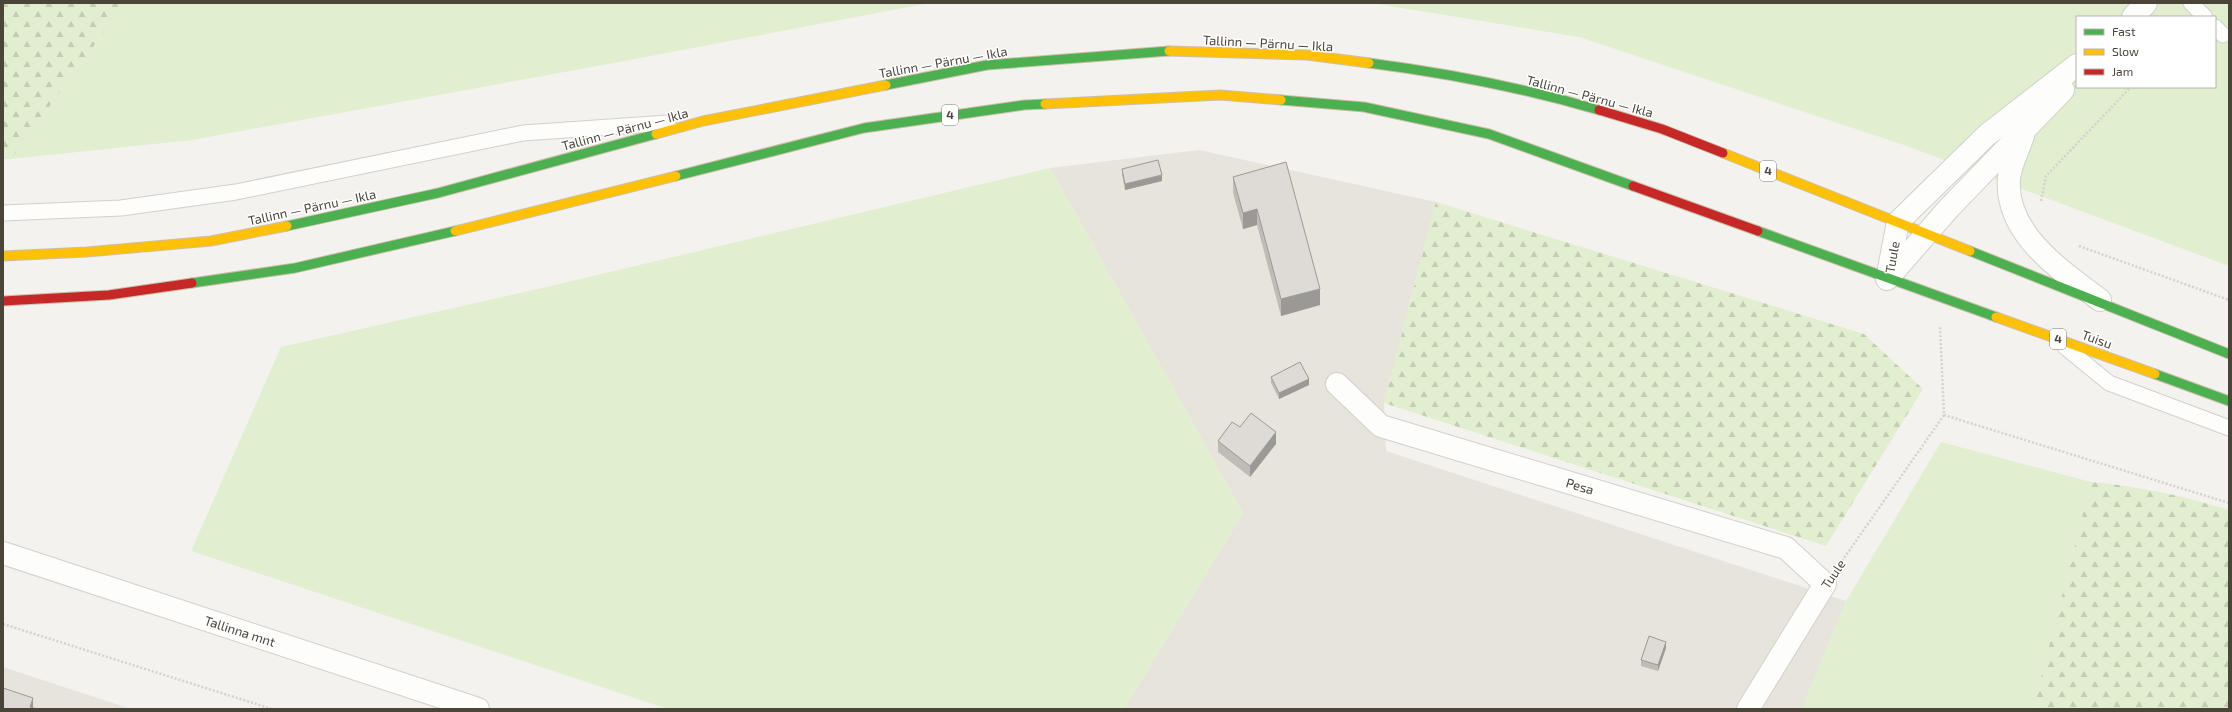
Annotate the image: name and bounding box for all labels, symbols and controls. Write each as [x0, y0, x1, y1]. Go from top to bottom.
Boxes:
legend [2076, 16, 2216, 88]
text: Fast [2112, 24, 2136, 38]
street label: Tallinn — Pärnu — Ikla [1202, 32, 1334, 54]
street label: Tallinn — Pärnu — Ikla [877, 43, 1009, 81]
text: Slow [2112, 44, 2139, 58]
text: Jam [2112, 64, 2133, 78]
street label: Tallinn — Pärnu — Ikla [1525, 71, 1655, 121]
street label: Tallinn — Pärnu — Ikla [560, 104, 690, 154]
road number: 4 [942, 105, 958, 125]
road number: 4 [1760, 161, 1776, 181]
street label: Tallinn — Pärnu — Ikla [247, 186, 377, 228]
street label: Tuule [1881, 240, 1903, 274]
street label: Tuisu [2080, 326, 2114, 352]
road number: 4 [2050, 329, 2066, 349]
street label: Pesa [1564, 474, 1596, 498]
street label: Tuule [1817, 556, 1849, 592]
street label: Tallinna mnt [203, 612, 277, 650]

